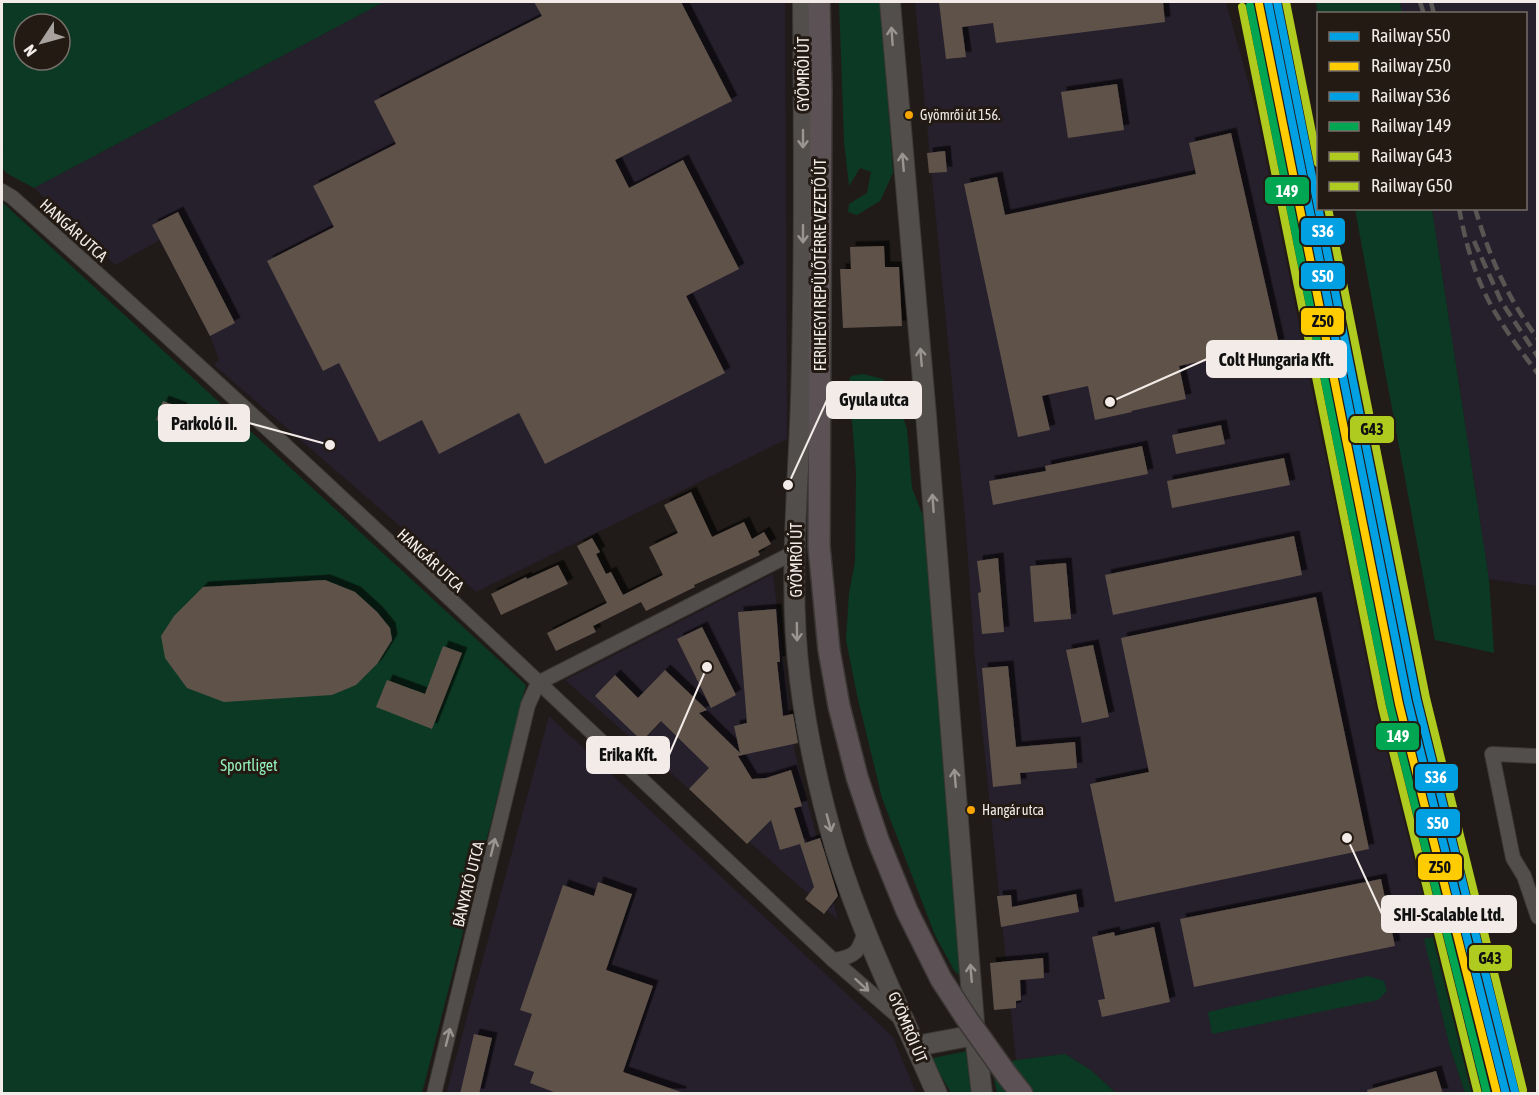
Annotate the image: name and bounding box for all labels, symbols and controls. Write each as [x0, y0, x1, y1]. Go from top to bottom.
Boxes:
north arrow [12, 12, 72, 72]
legend [1317, 12, 1527, 210]
text: Railway S50 [1371, 25, 1450, 46]
one-way arrow [887, 26, 898, 46]
street label: GYÖMRŐI ÚT [794, 36, 812, 112]
text: N [20, 42, 40, 60]
text: Railway Z50 [1371, 55, 1451, 76]
text: Railway S36 [1371, 85, 1450, 106]
place label: Gyömrői út 156. [920, 107, 1001, 123]
marker: Gyömrői út 156. [903, 109, 915, 121]
text: Railway 149 [1371, 115, 1451, 136]
one-way arrow [797, 129, 809, 149]
text: Railway G43 [1371, 145, 1452, 166]
one-way arrow [897, 153, 908, 173]
street label: FERIHEGYI REPÜLŐTÉRRE VEZETŐ ÚT [811, 159, 829, 371]
text: Railway G50 [1371, 175, 1452, 196]
line badge: 149 [1264, 176, 1310, 205]
text: 149 [1276, 182, 1299, 200]
street label: HANGÁR UTCA [37, 195, 111, 265]
line badge: S36 [1300, 217, 1346, 246]
text: S36 [1312, 222, 1334, 240]
one-way arrow [797, 224, 809, 244]
line badge: S50 [1300, 262, 1346, 290]
text: S50 [1312, 267, 1334, 285]
line badge: Z50 [1300, 307, 1345, 336]
text: Z50 [1312, 312, 1335, 330]
callout: Colt Hungaria Kft. [1207, 341, 1346, 377]
one-way arrow [915, 347, 926, 367]
text: Colt Hungaria Kft. [1218, 349, 1334, 370]
callout: Gyula utca [827, 382, 921, 418]
text: Gyula utca [839, 389, 909, 410]
callout: Parkoló II. [159, 405, 249, 441]
text: Parkoló II. [171, 413, 237, 434]
line badge: G43 [1349, 415, 1395, 444]
text: G43 [1360, 420, 1384, 438]
one-way arrow [927, 493, 938, 513]
street label: GYÖMRŐI ÚT [787, 522, 805, 598]
street label: HANGÁR UTCA [394, 525, 468, 595]
one-way arrow [791, 621, 802, 641]
line badge: 149 [1375, 722, 1420, 751]
text: 149 [1387, 727, 1410, 745]
callout: Erika Kft. [587, 737, 669, 773]
text: Erika Kft. [599, 744, 657, 765]
park label: Sportliget [220, 756, 278, 775]
line badge: S36 [1414, 763, 1459, 792]
text: S36 [1425, 768, 1447, 786]
one-way arrow [949, 769, 960, 789]
place label: Hangár utca [982, 802, 1044, 818]
marker: Hangár utca [965, 804, 977, 816]
line badge: S50 [1415, 808, 1461, 837]
one-way arrow [824, 814, 835, 833]
text: S50 [1427, 814, 1449, 832]
one-way arrow [488, 838, 500, 857]
street label: BÁNYATÓ UTCA [449, 839, 487, 929]
line badge: Z50 [1417, 853, 1463, 881]
text: Z50 [1429, 858, 1452, 876]
callout: SHI-Scalable Ltd. [1382, 896, 1516, 932]
text: SHI-Scalable Ltd. [1394, 904, 1504, 925]
line badge: G43 [1468, 944, 1513, 972]
text: G43 [1478, 949, 1502, 967]
one-way arrow [965, 963, 976, 983]
one-way arrow [854, 978, 869, 992]
street label: GYÖMRŐI ÚT [885, 989, 931, 1065]
one-way arrow [442, 1027, 454, 1046]

